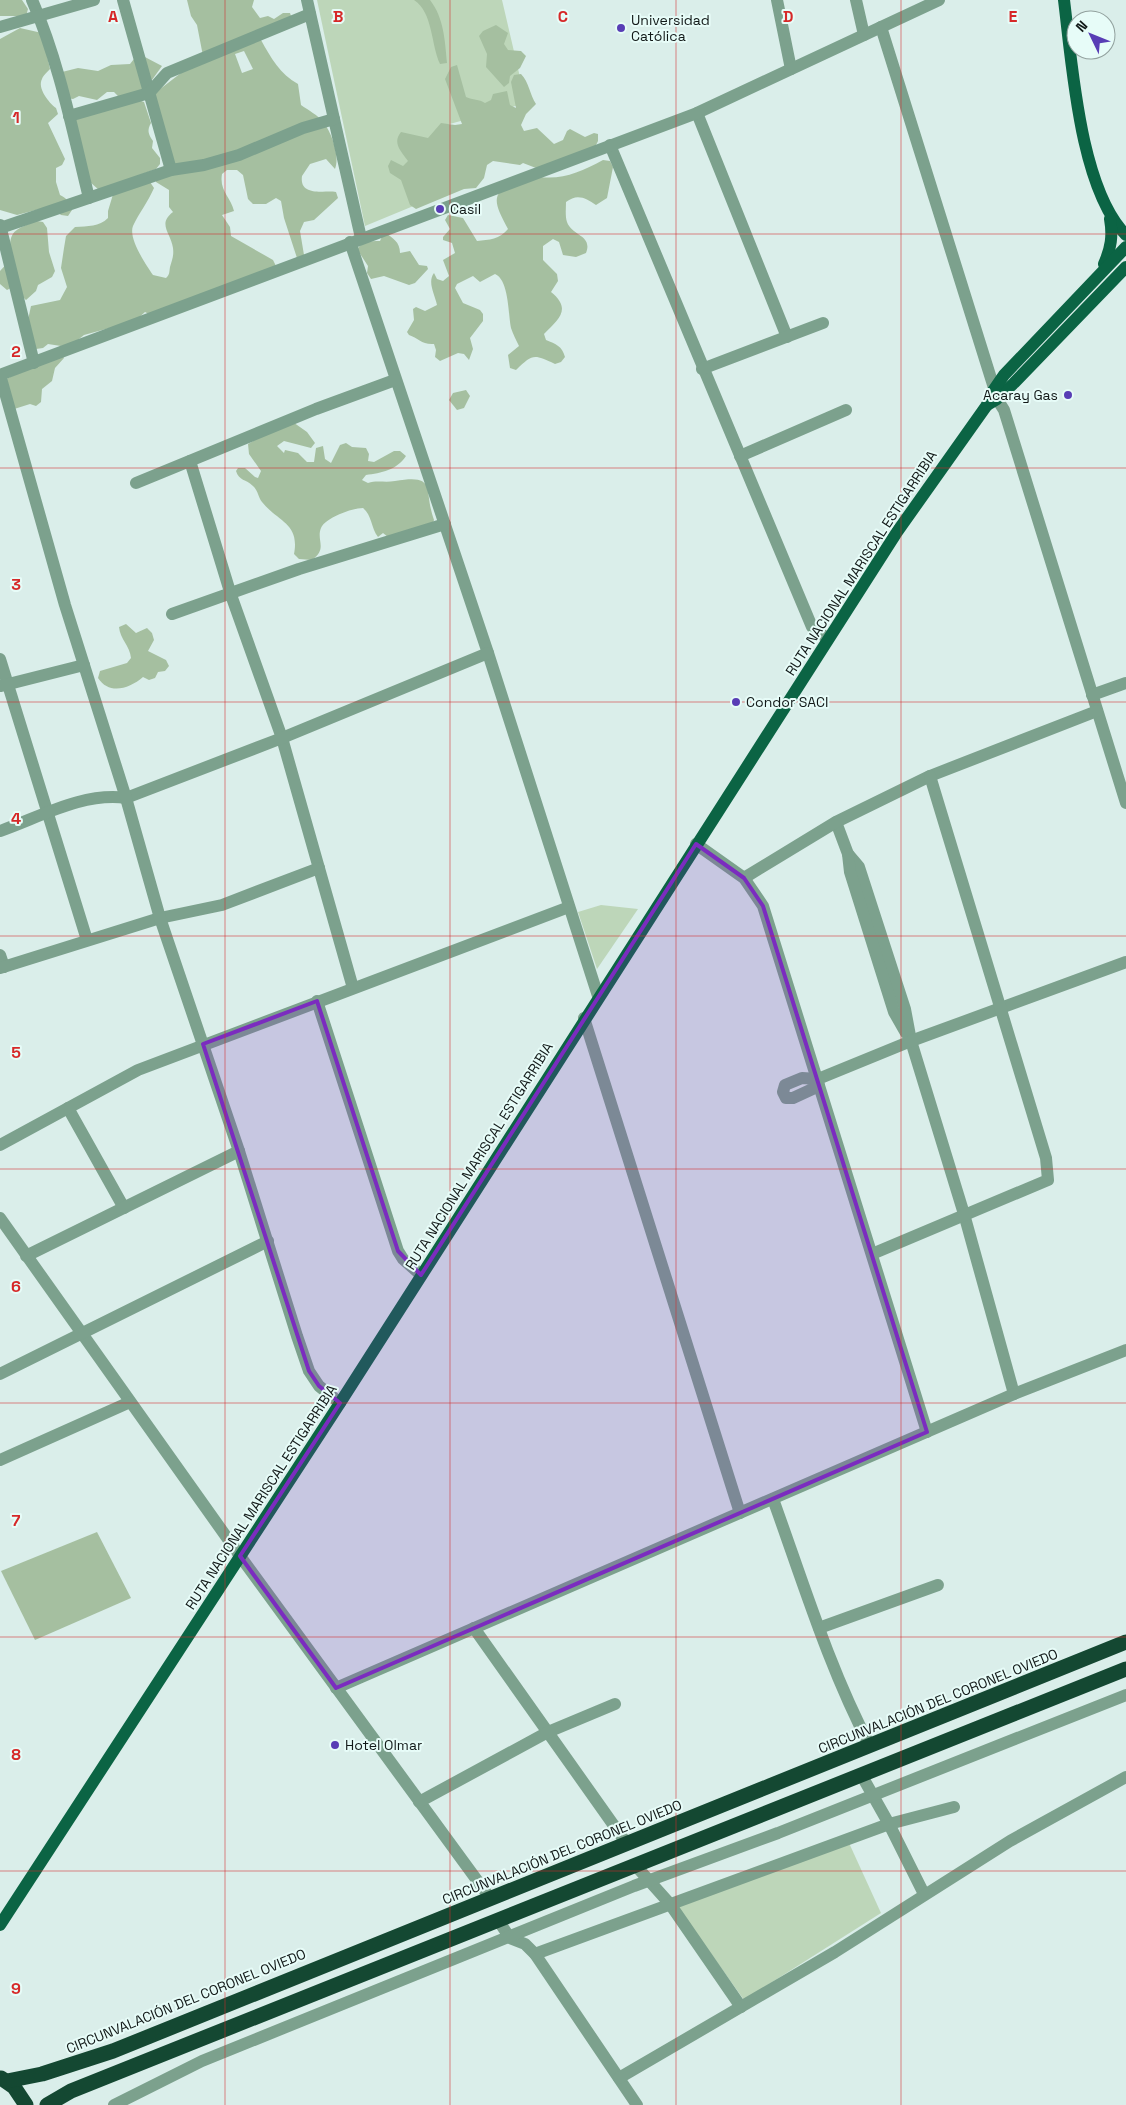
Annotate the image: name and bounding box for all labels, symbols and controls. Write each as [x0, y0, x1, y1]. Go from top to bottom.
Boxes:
text: A [108, 6, 118, 27]
text: B [333, 6, 343, 27]
text: C [558, 6, 568, 27]
text: D [783, 6, 793, 27]
text: E [1009, 6, 1018, 27]
north arrow [1066, 10, 1116, 60]
place label: Universidad Católica [631, 11, 710, 45]
text: N [1072, 17, 1091, 36]
marker: Universidad Católica [615, 22, 627, 34]
text: 1 [12, 107, 20, 128]
place label: Casil [450, 200, 481, 218]
marker: Casil [434, 203, 446, 215]
text: 2 [11, 341, 21, 362]
place label: Acaray Gas [983, 386, 1058, 404]
marker: Acaray Gas [1062, 389, 1074, 401]
street label: RUTA NACIONAL MARISCAL ESTIGARRIBIA [781, 447, 941, 679]
text: 3 [11, 574, 21, 595]
place label: Condor SACI [746, 693, 828, 711]
marker: Condor SACI [730, 696, 742, 708]
text: 4 [11, 808, 21, 829]
street label: RUTA NACIONAL MARISCAL ESTIGARRIBIA [401, 1039, 557, 1273]
text: 5 [11, 1042, 21, 1063]
text: 6 [11, 1276, 21, 1297]
street label: RUTA NACIONAL MARISCAL ESTIGARRIBIA [181, 1381, 341, 1613]
text: 7 [12, 1510, 21, 1531]
street label: CIRCUNVALACIÓN DEL CORONEL OVIEDO [815, 1645, 1061, 1757]
place label: Hotel Olmar [345, 1736, 422, 1754]
marker: Hotel Olmar [329, 1739, 341, 1751]
text: 8 [11, 1744, 21, 1765]
street label: CIRCUNVALACIÓN DEL CORONEL OVIEDO [439, 1796, 685, 1908]
street label: CIRCUNVALACIÓN DEL CORONEL OVIEDO [63, 1945, 309, 2057]
text: 9 [11, 1978, 21, 1999]

